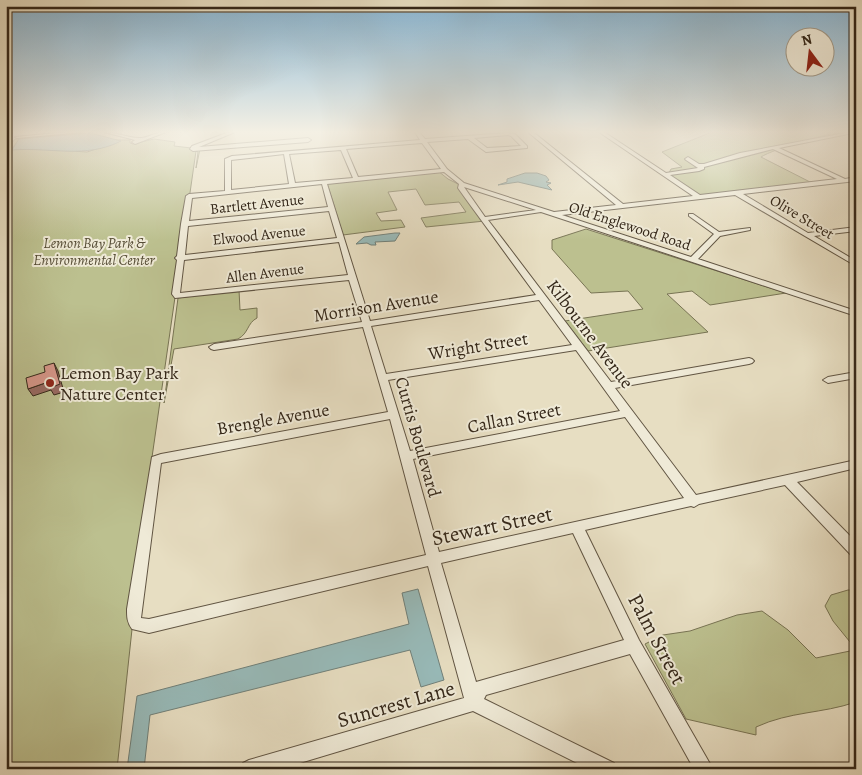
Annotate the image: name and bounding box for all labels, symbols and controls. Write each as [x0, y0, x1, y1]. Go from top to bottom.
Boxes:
north arrow [784, 28, 834, 78]
text: N [799, 29, 814, 50]
street label: Bartlett Avenue [209, 189, 305, 219]
street label: Olive Street [766, 190, 838, 244]
street label: Old Englewood Road [566, 197, 694, 255]
street label: Elwood Avenue [211, 220, 307, 250]
park label: Lemon Bay Park & Environmental Center [33, 233, 156, 270]
street label: Allen Avenue [224, 258, 305, 288]
street label: Kilbourne Avenue [541, 275, 639, 393]
street label: Morrison Avenue [312, 284, 440, 328]
street label: Wright Street [426, 326, 530, 366]
place label: Lemon Bay Park Nature Center [60, 361, 179, 406]
street label: Curtis Boulevard [389, 374, 447, 500]
marker: Lemon Bay Park Nature Center [44, 377, 56, 389]
street label: Brengle Avenue [215, 397, 331, 441]
street label: Callan Street [465, 397, 563, 439]
street label: Stewart Street [429, 500, 555, 552]
street label: Palm Street [621, 589, 693, 689]
street label: Suncrest Lane [334, 674, 458, 734]

